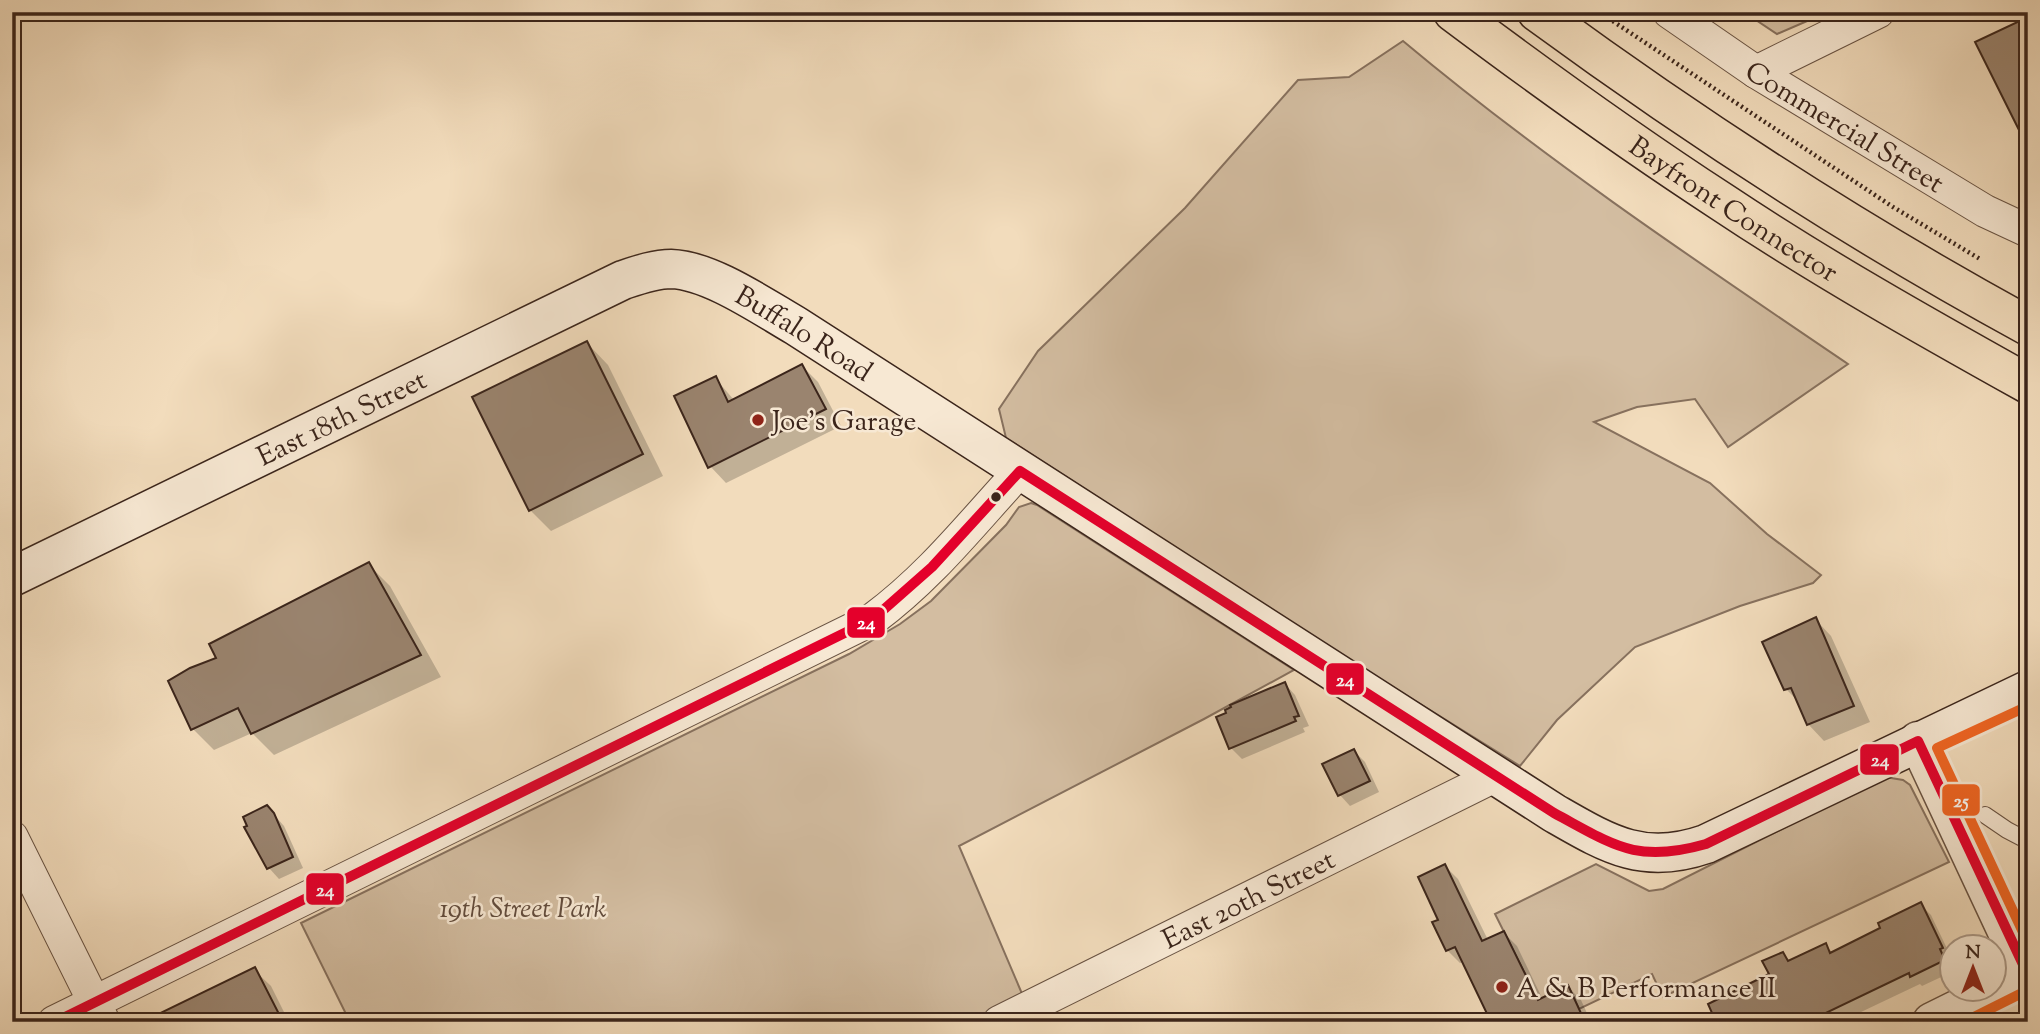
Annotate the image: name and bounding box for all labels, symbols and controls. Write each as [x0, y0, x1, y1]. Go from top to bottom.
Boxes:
street label: Commercial Street [1736, 53, 1951, 205]
street label: Bayfront Connector [1620, 128, 1845, 294]
street label: Buffalo Road [727, 277, 880, 393]
street label: East 18th Street [251, 361, 434, 478]
place label: Joe's Garage [770, 403, 917, 443]
marker: Joe's Garage [750, 412, 766, 428]
unlabelled marker [989, 490, 1003, 504]
line badge: 24 [846, 606, 886, 639]
text: 24 [857, 611, 876, 638]
line badge: 24 [1325, 662, 1365, 696]
text: 24 [1336, 668, 1355, 695]
line badge: 24 [1859, 743, 1900, 776]
text: 24 [1871, 748, 1890, 775]
line badge: 25 [1941, 783, 1981, 817]
text: 25 [1953, 789, 1969, 816]
street label: East 20th Street [1156, 841, 1343, 961]
line badge: 24 [305, 872, 345, 906]
text: 24 [316, 878, 335, 905]
park label: 19th Street Park [439, 890, 607, 930]
north arrow [1938, 932, 2008, 1002]
text: N [1965, 940, 1981, 967]
place label: A & B Performance II [1516, 970, 1776, 1010]
marker: A & B Performance II [1494, 979, 1510, 995]

